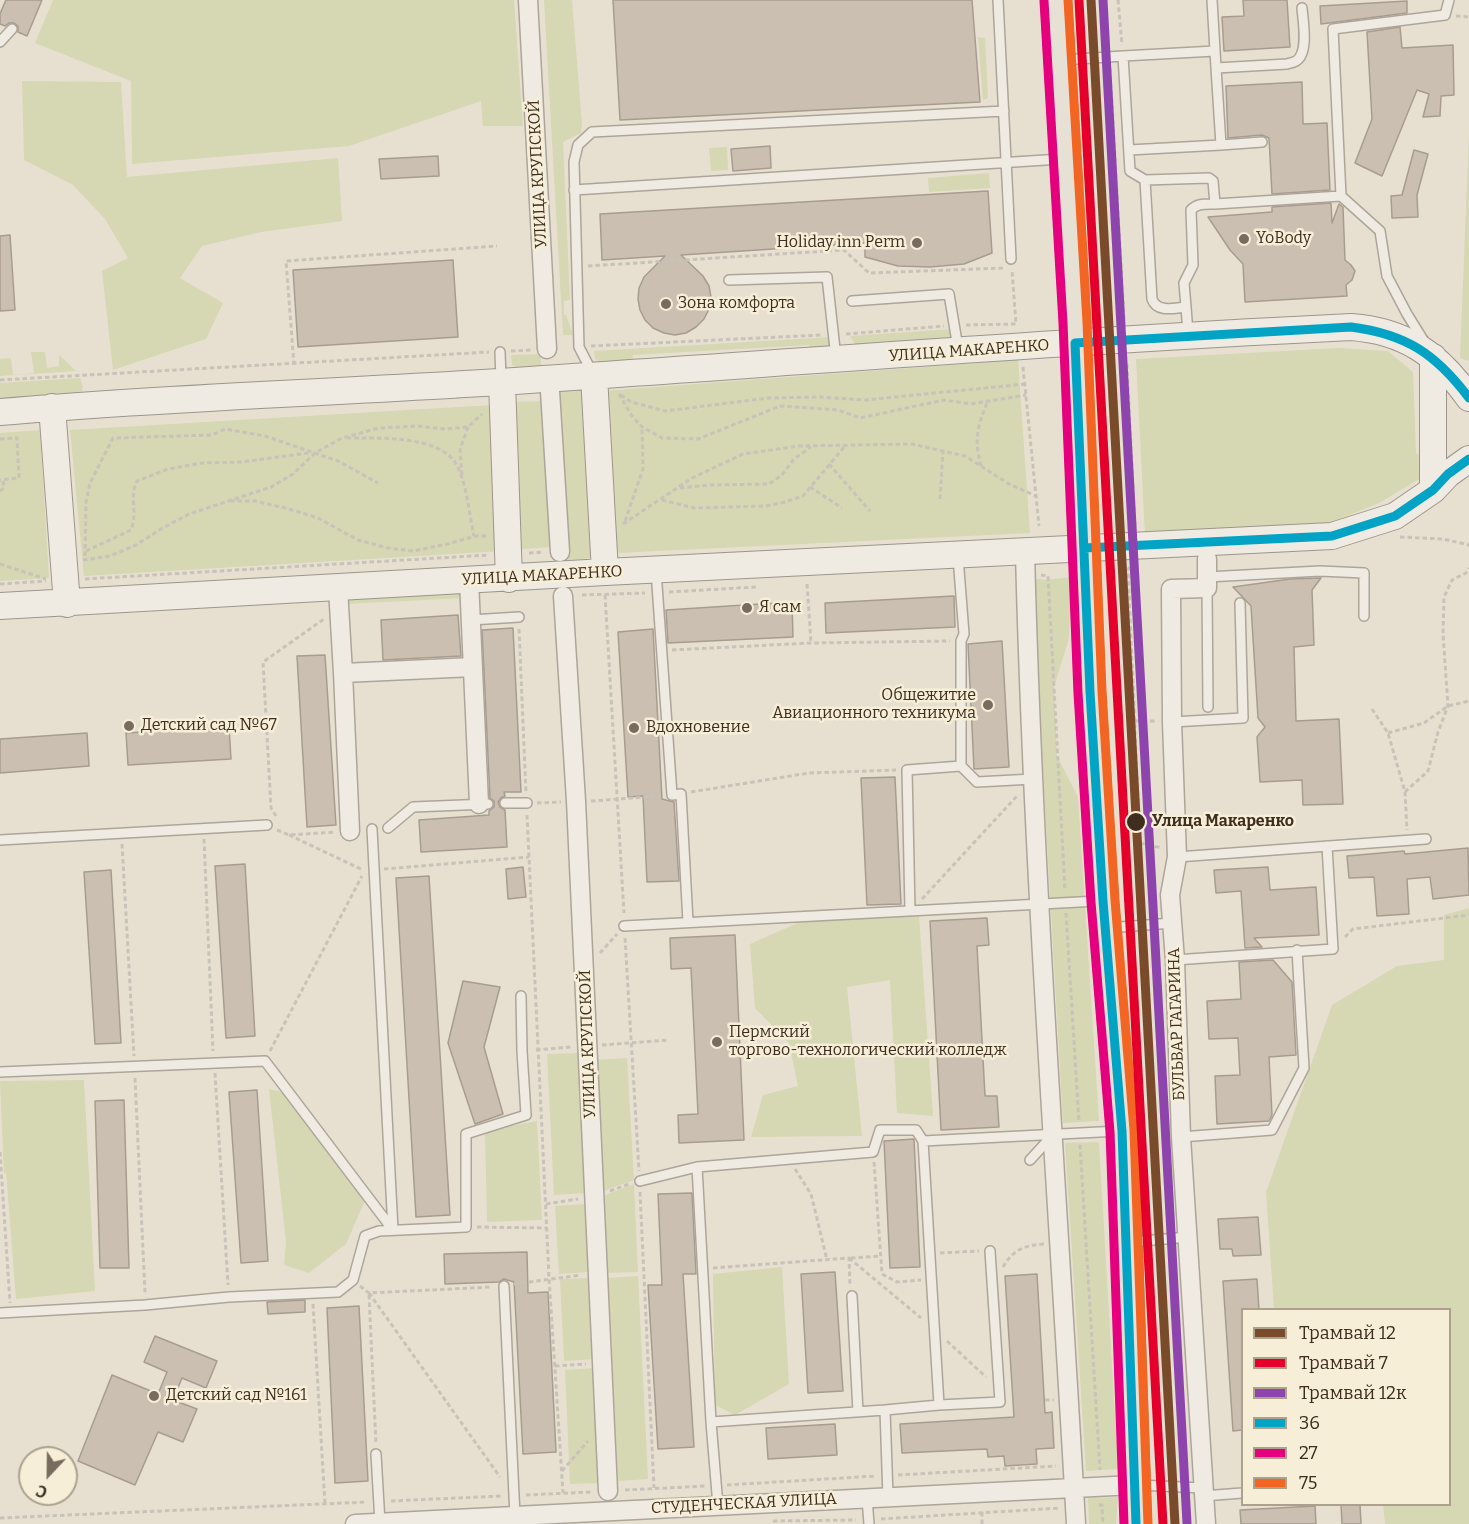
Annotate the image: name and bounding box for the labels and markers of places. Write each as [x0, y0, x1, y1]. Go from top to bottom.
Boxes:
place label: YoBody [1256, 229, 1311, 249]
marker: YoBody [1237, 232, 1251, 246]
place label: Holiday inn Perm [776, 233, 905, 253]
marker: Holiday inn Perm [910, 236, 924, 250]
place label: Зона комфорта [678, 294, 795, 314]
marker: Зона комфорта [659, 297, 673, 311]
place label: Я сам [759, 598, 801, 618]
marker: Я сам [740, 601, 754, 615]
place label: Общежитие Авиационного техникума [772, 686, 976, 724]
marker: Общежитие Авиационного техникума [981, 698, 995, 712]
place label: Детский сад №67 [141, 716, 277, 736]
place label: Вдохновение [646, 718, 750, 738]
marker: Детский сад №67 [122, 719, 136, 733]
marker: Вдохновение [627, 721, 641, 735]
marker: Улица Макаренко [1125, 811, 1147, 833]
place label: Улица Макаренко [1152, 812, 1294, 832]
place label: Пермский торгово-технологический колледж [729, 1023, 1007, 1061]
marker: Пермский торгово-технологический колледж [710, 1035, 724, 1049]
place label: Детский сад №161 [166, 1386, 307, 1406]
marker: Детский сад №161 [147, 1389, 161, 1403]

